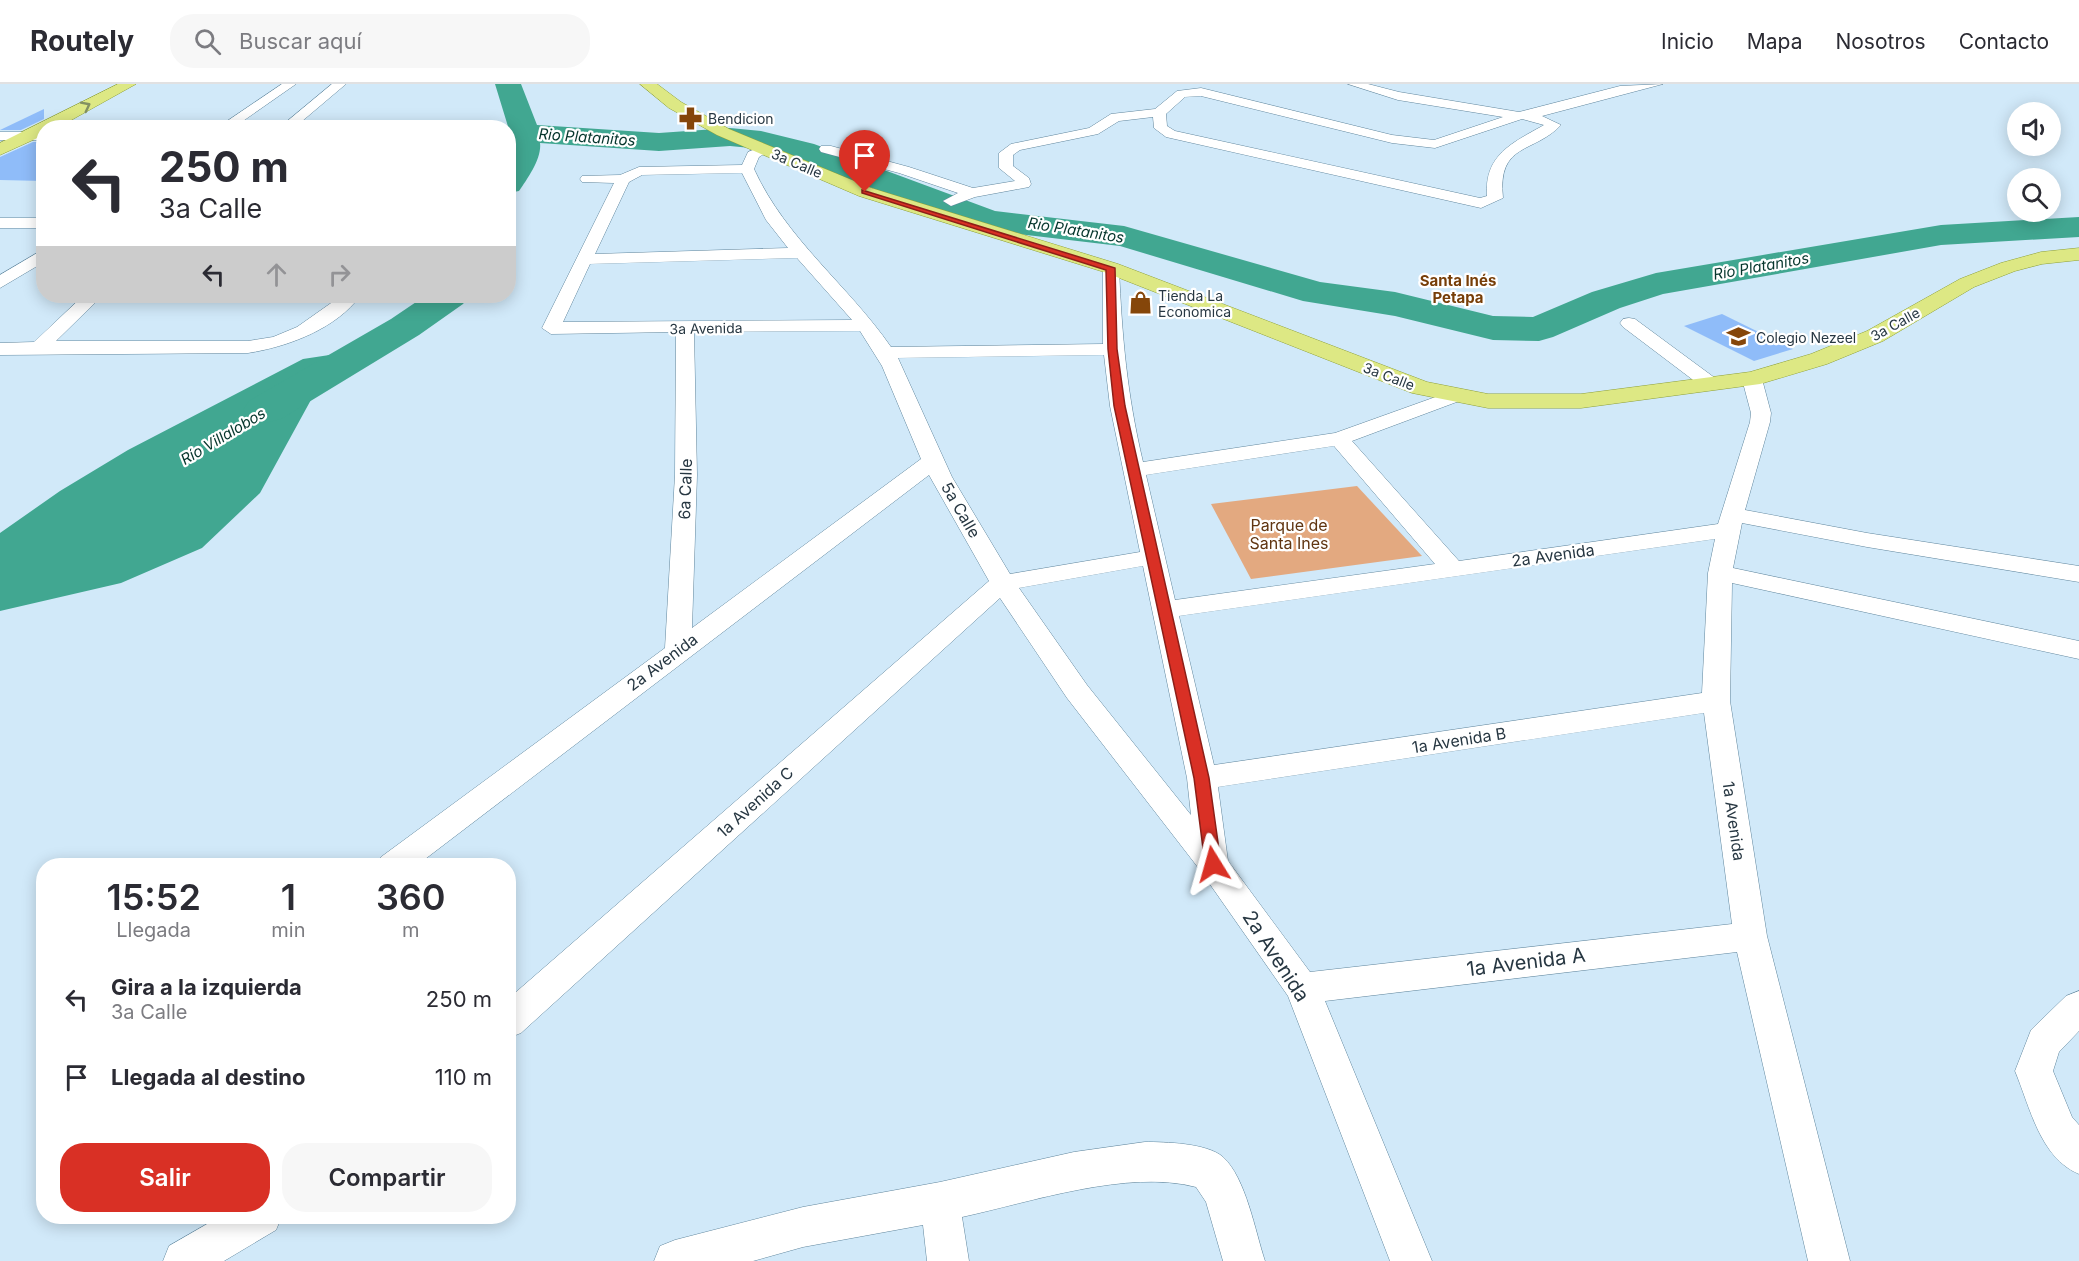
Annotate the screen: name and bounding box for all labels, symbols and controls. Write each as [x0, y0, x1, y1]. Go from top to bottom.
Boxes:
search box [170, 14, 590, 68]
text: Routely [30, 24, 134, 58]
icon: search [191, 25, 224, 58]
text: Buscar aquí [239, 28, 362, 54]
text: Inicio [1661, 29, 1714, 54]
text: Mapa [1747, 29, 1802, 54]
text: Nosotros [1835, 29, 1926, 54]
text: Contacto [1959, 29, 2049, 54]
one-way arrow [80, 102, 90, 113]
map controls [2007, 102, 2061, 222]
button: sound [2007, 102, 2061, 156]
pharmacy icon: Bendicion [677, 105, 703, 131]
place label: Bendicion [708, 110, 774, 127]
water label: Rio Platanitos [538, 124, 636, 150]
pin [839, 130, 890, 192]
icon: arrive [848, 139, 881, 172]
text: 250 m [159, 141, 289, 192]
icon: left [60, 144, 138, 222]
street label: 3a Calle [769, 145, 825, 181]
button: search [2007, 168, 2061, 222]
text: 3a Calle [159, 192, 262, 225]
water label: Rio Platanitos [1027, 213, 1126, 247]
water label: Río Platanitos [1712, 248, 1811, 284]
icon: left [197, 258, 230, 291]
icon: ahead [260, 258, 293, 291]
icon: right [323, 258, 356, 291]
district label: Santa Inés Petapa [1420, 271, 1496, 307]
place label: Tienda La Economica [1158, 287, 1231, 320]
shop icon: Tienda La Economica [1127, 290, 1153, 316]
street label: 3a Calle [1867, 304, 1923, 344]
street label: 3a Avenida [669, 319, 743, 337]
school or university icon: Colegio Nezeel [1725, 324, 1751, 350]
place label: Colegio Nezeel [1756, 329, 1856, 346]
street label: 3a Calle [1361, 358, 1417, 394]
water label: Río Villalobos [177, 403, 269, 469]
street label: 6a Calle [674, 458, 696, 520]
street label: 5a Calle [937, 479, 985, 541]
park label: Parque de Santa Ines [1249, 515, 1329, 553]
street label: 2a Avenida [1510, 539, 1596, 571]
street label: 2a Avenida [623, 629, 701, 695]
street label: 1a Avenida B [1411, 723, 1507, 757]
street label: 1a Avenida C [713, 762, 797, 842]
street label: 1a Avenida [1719, 780, 1749, 862]
position arrow [1181, 832, 1245, 896]
text: 15:52 [106, 875, 201, 919]
text: 1 [281, 875, 296, 919]
text: 360 [376, 875, 446, 919]
street label: 2a Avenida [1238, 906, 1314, 1006]
text: Llegada [116, 918, 191, 942]
text: min [271, 918, 305, 942]
text: m [402, 918, 419, 942]
street label: 1a Avenida A [1465, 943, 1587, 981]
text: Gira a la izquierda [111, 974, 302, 1000]
icon: left [60, 983, 93, 1016]
text: 250 m [426, 986, 492, 1012]
text: 3a Calle [111, 1000, 187, 1024]
icon: arrive [60, 1061, 93, 1094]
text: Llegada al destino [111, 1064, 305, 1090]
text: 110 m [435, 1064, 492, 1090]
button: Salir [60, 1143, 270, 1212]
button: Compartir [282, 1143, 492, 1212]

